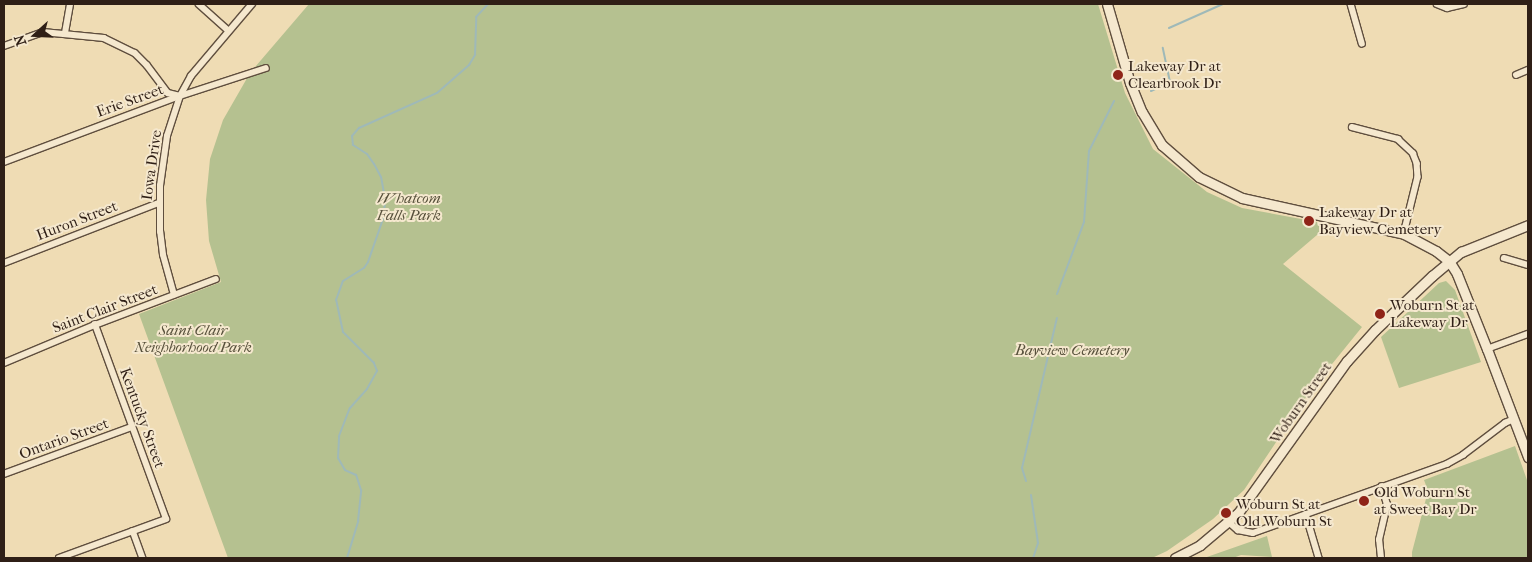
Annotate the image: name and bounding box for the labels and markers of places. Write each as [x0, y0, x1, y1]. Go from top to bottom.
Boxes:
place label: Lakeway Dr at Clearbrook Dr [1128, 57, 1221, 92]
marker: Lakeway Dr at Clearbrook Dr [1112, 69, 1124, 81]
place label: Lakeway Dr at Bayview Cemetery [1319, 203, 1441, 238]
marker: Lakeway Dr at Bayview Cemetery [1303, 215, 1315, 227]
place label: Woburn St at Lakeway Dr [1390, 296, 1474, 331]
marker: Woburn St at Lakeway Dr [1374, 308, 1386, 320]
place label: Old Woburn St at Sweet Bay Dr [1374, 483, 1477, 518]
place label: Woburn St at Old Woburn St [1236, 495, 1332, 530]
marker: Old Woburn St at Sweet Bay Dr [1358, 495, 1370, 507]
marker: Woburn St at Old Woburn St [1220, 507, 1232, 519]

